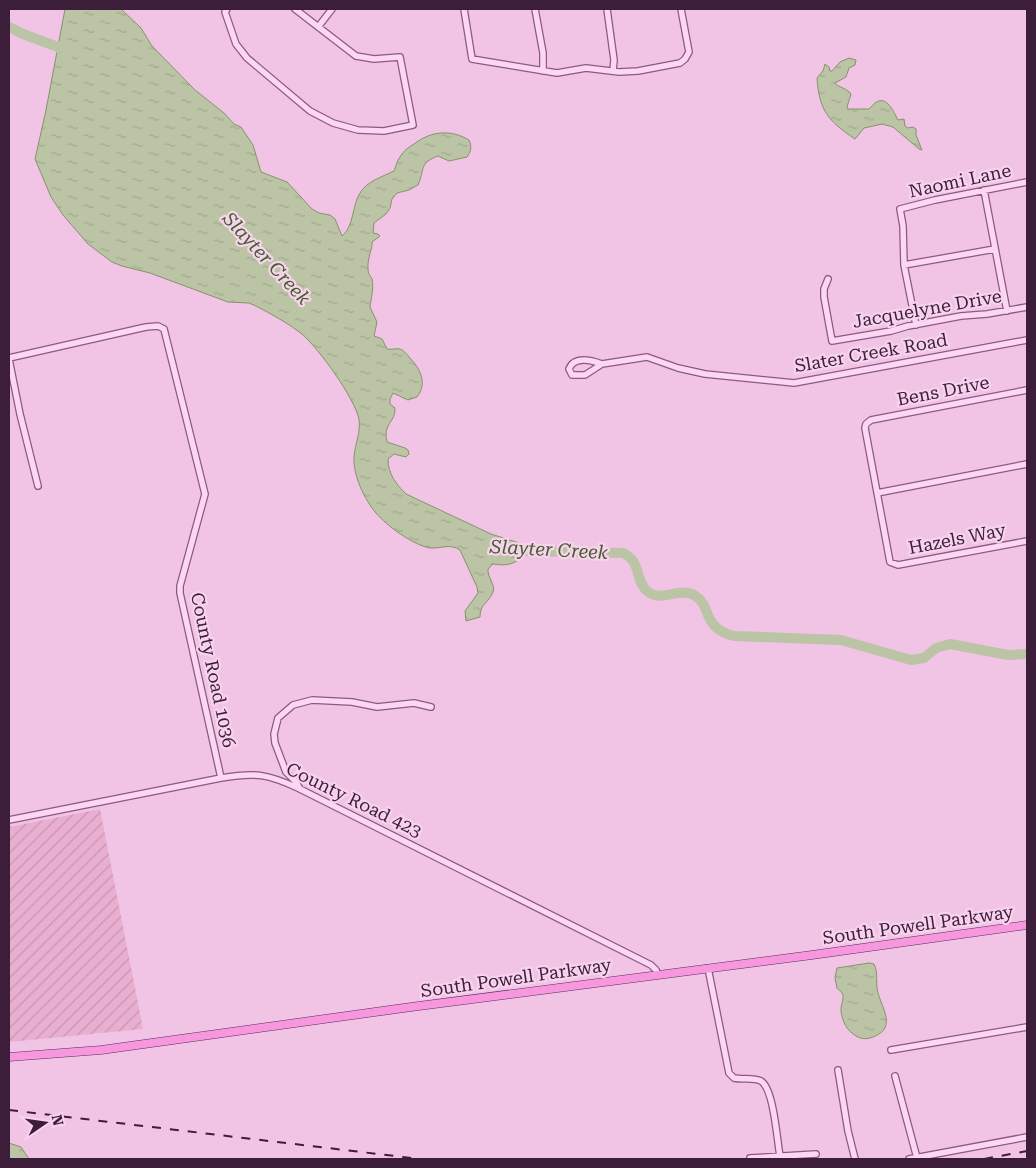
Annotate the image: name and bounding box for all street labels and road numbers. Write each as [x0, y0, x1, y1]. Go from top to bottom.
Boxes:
street label: Naomi Lane [907, 159, 1013, 202]
street label: Jacquelyne Drive [851, 285, 1003, 332]
street label: Slater Creek Road [793, 329, 949, 376]
street label: Bens Drive [895, 371, 991, 410]
street label: Hazels Way [906, 519, 1008, 558]
street label: County Road 1036 [187, 590, 240, 749]
street label: County Road 423 [283, 758, 425, 841]
street label: South Powell Parkway [821, 901, 1015, 948]
street label: South Powell Parkway [419, 954, 613, 1001]

